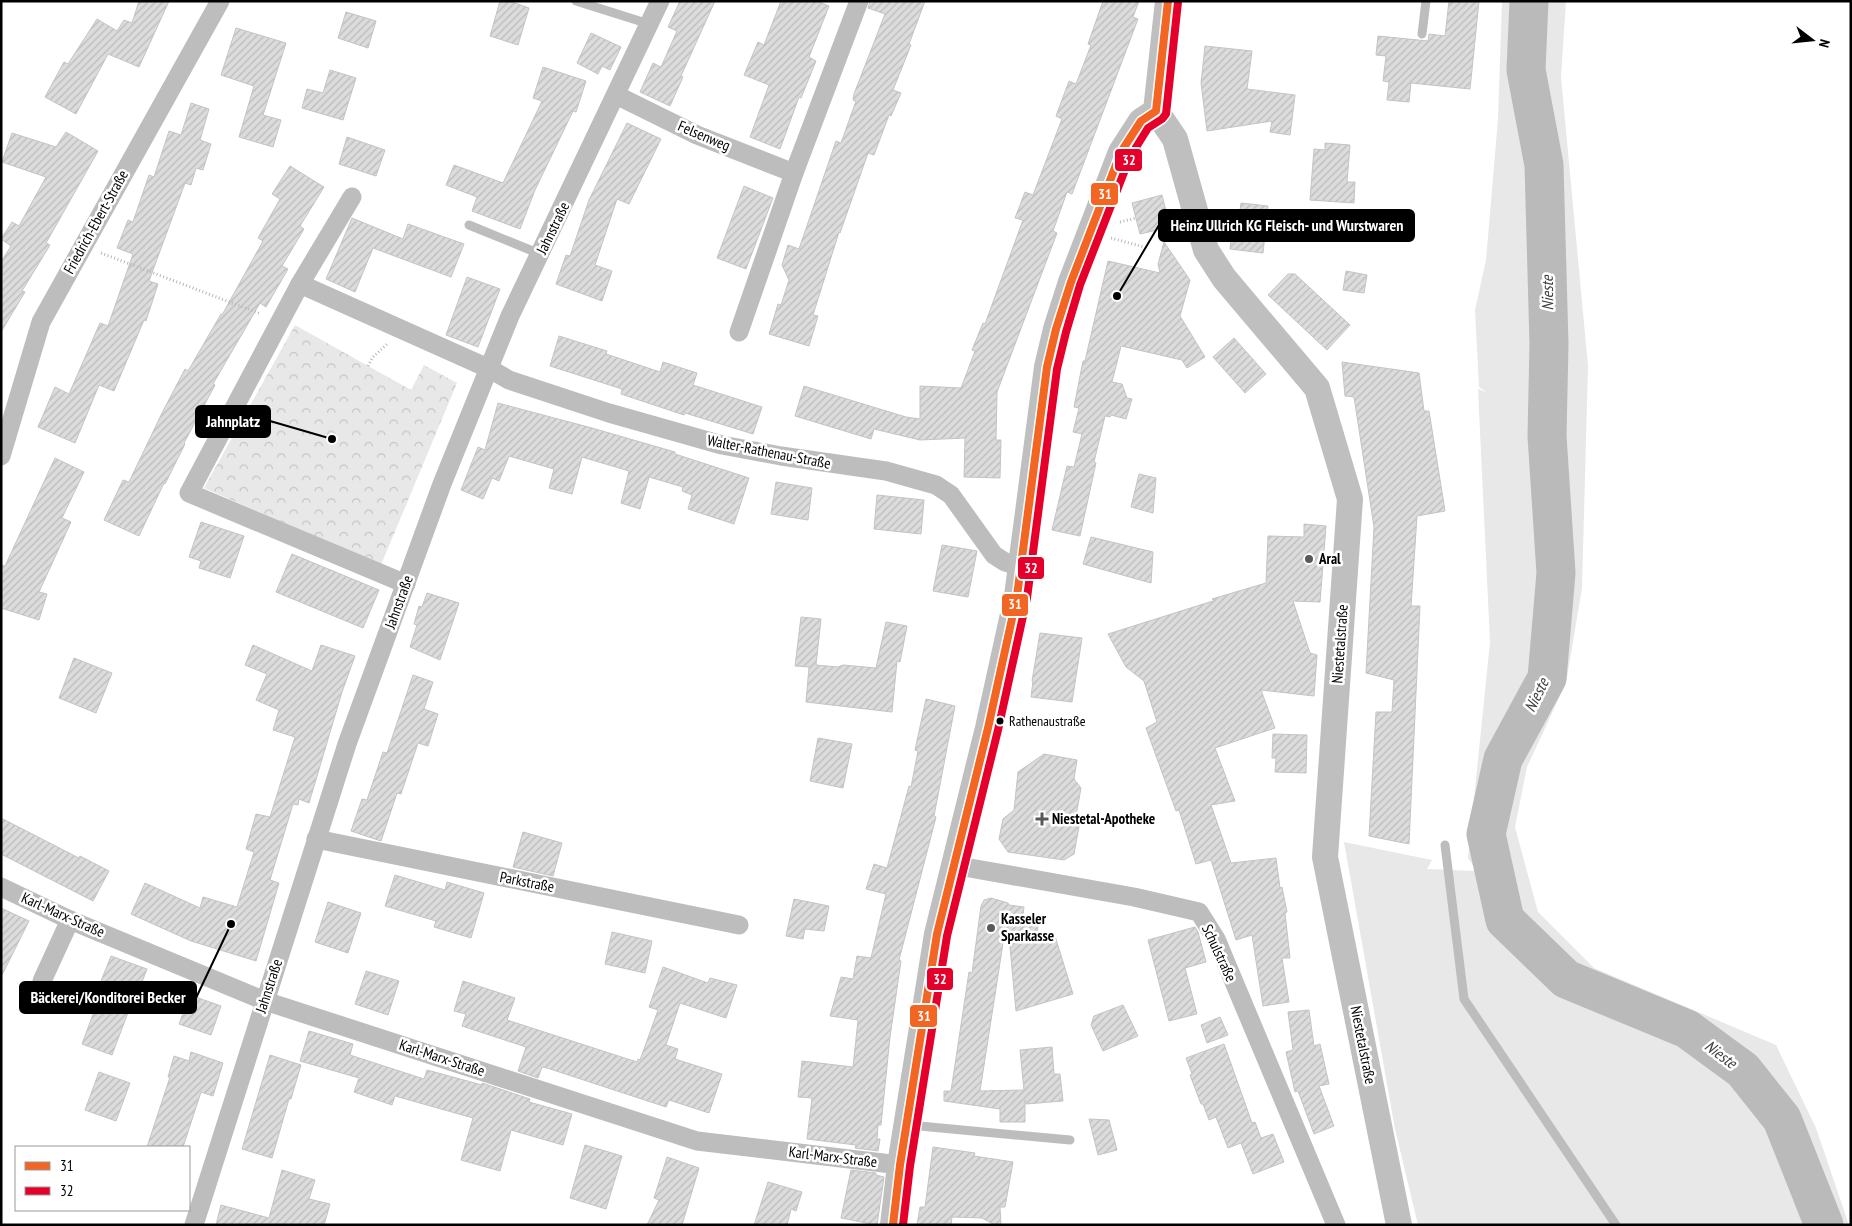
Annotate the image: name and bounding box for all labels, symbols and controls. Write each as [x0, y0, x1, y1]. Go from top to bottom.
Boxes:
north arrow [1787, 15, 1837, 65]
text: N [1815, 37, 1834, 50]
street label: Felsenweg [675, 116, 733, 155]
line badge: 32 [1114, 148, 1143, 172]
text: 32 [1122, 151, 1136, 169]
street label: Friedrich-Ebert-Straße [59, 166, 132, 277]
line badge: 31 [1090, 182, 1119, 206]
text: 31 [1098, 185, 1112, 203]
street label: Jahnstraße [531, 199, 573, 258]
callout: Heinz Ullrich KG Fleisch- und Wurstwaren [1159, 210, 1414, 241]
text: Heinz Ullrich KG Fleisch- und Wurstwaren [1171, 215, 1403, 235]
water label: Nieste [1537, 274, 1557, 311]
callout: Jahnplatz [196, 406, 270, 437]
text: Jahnplatz [205, 411, 260, 431]
street label: Walter-Rathenau-Straße [706, 430, 833, 473]
place label: Aral [1318, 549, 1341, 568]
marker: Aral [1303, 553, 1315, 565]
line badge: 32 [1017, 556, 1045, 580]
text: 32 [1024, 559, 1038, 577]
street label: Jahnstraße [380, 572, 417, 632]
line badge: 31 [1001, 593, 1029, 617]
text: 31 [1008, 595, 1022, 613]
street label: Niestetalstraße [1327, 604, 1352, 684]
water label: Nieste [1519, 674, 1553, 715]
place label: Rathenaustraße [1009, 712, 1086, 730]
marker: Rathenaustraße [995, 716, 1005, 726]
place label: Niestetal-Apotheke [1052, 809, 1155, 828]
marker: Niestetal-Apotheke [1036, 813, 1048, 825]
street label: Parkstraße [498, 867, 556, 896]
street label: Karl-Marx-Straße [19, 888, 108, 941]
place label: Kasseler Sparkasse [1001, 909, 1054, 945]
street label: Schulstraße [1198, 921, 1241, 985]
marker: Kasseler Sparkasse [985, 922, 997, 934]
street label: Jahnstraße [251, 956, 286, 1016]
line badge: 32 [926, 967, 954, 991]
text: 32 [933, 970, 947, 988]
callout: Bäckerei/Konditorei Becker [20, 982, 196, 1013]
text: Bäckerei/Konditorei Becker [30, 987, 186, 1007]
line badge: 31 [909, 1004, 938, 1028]
street label: Niestetalstraße [1347, 1004, 1380, 1086]
text: 31 [917, 1007, 931, 1025]
street label: Karl-Marx-Straße [397, 1035, 487, 1080]
water label: Nieste [1701, 1035, 1742, 1073]
street label: Karl-Marx-Straße [788, 1142, 878, 1171]
legend [15, 1146, 190, 1211]
text: 31 [60, 1156, 74, 1175]
text: 32 [60, 1181, 74, 1200]

